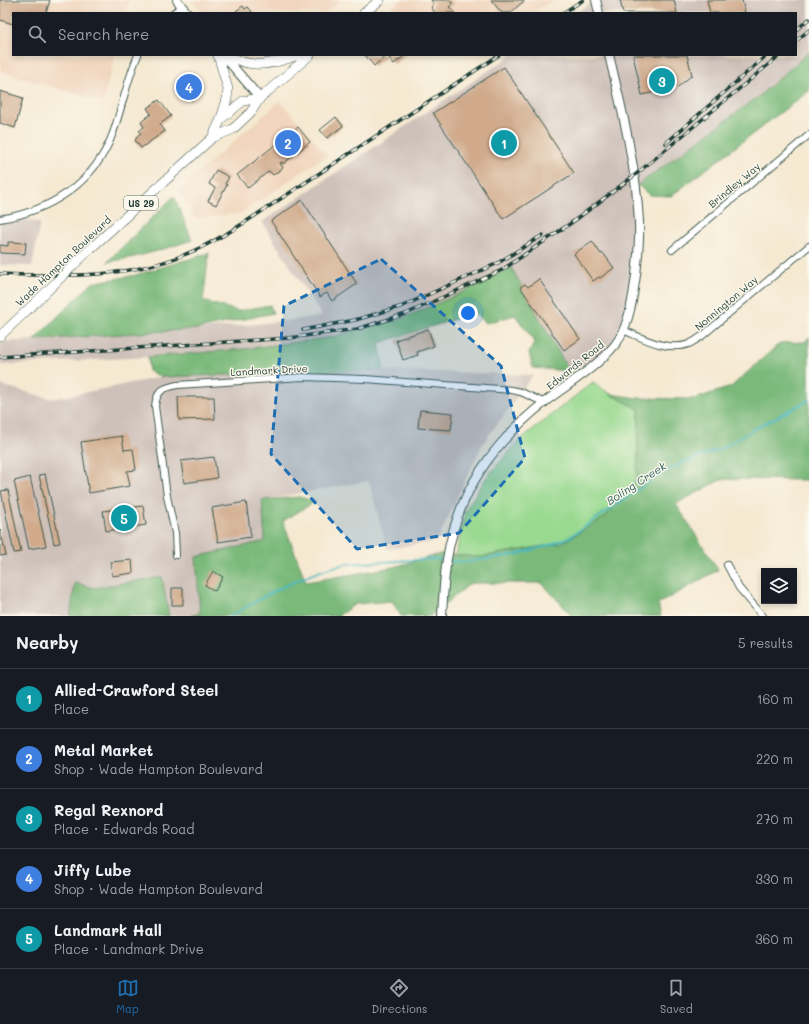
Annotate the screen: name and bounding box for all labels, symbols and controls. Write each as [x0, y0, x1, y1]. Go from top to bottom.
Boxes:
search box [12, 12, 797, 56]
icon: search [26, 23, 48, 45]
text: Search here [58, 24, 149, 44]
pin: 3 [649, 66, 675, 96]
pin: 4 [176, 72, 202, 102]
pin: 2 [275, 128, 301, 158]
pin: 1 [491, 128, 517, 158]
street label: Brindley Way [705, 159, 763, 211]
road number: US 29 [124, 196, 158, 210]
street label: Wade Hampton Boulevard [12, 213, 114, 309]
street label: Nonnington Way [692, 273, 760, 333]
your location [458, 303, 478, 323]
street label: Edwards Road [543, 337, 607, 393]
street label: Landmark Drive [230, 361, 308, 379]
water label: Boling Creek [603, 458, 669, 508]
pin: 5 [111, 503, 137, 533]
map controls [761, 568, 797, 604]
button: layers [761, 568, 797, 604]
text: Nearby [16, 631, 78, 653]
text: 5 results [738, 634, 793, 651]
text: Allied-Crawford Steel [54, 680, 218, 700]
text: 1 [26, 690, 32, 707]
text: 160 m [757, 690, 793, 707]
text: Place [54, 700, 89, 717]
text: Metal Market [54, 740, 153, 760]
text: 2 [25, 750, 33, 767]
text: 220 m [756, 750, 793, 767]
text: Shop · Wade Hampton Boulevard [54, 760, 263, 777]
text: Regal Rexnord [54, 800, 163, 820]
text: 3 [25, 810, 33, 827]
text: 270 m [756, 810, 793, 827]
text: Place · Edwards Road [54, 820, 195, 837]
text: Jiffy Lube [54, 860, 131, 880]
text: 4 [25, 870, 33, 887]
text: 330 m [755, 870, 793, 887]
text: Shop · Wade Hampton Boulevard [54, 880, 263, 897]
text: Landmark Hall [54, 920, 162, 940]
text: 5 [25, 930, 33, 947]
text: 360 m [755, 930, 793, 947]
text: Place · Landmark Drive [54, 940, 204, 957]
tab: Map [116, 977, 139, 1016]
tab: Directions [371, 977, 427, 1016]
tab: Saved [660, 977, 693, 1016]

